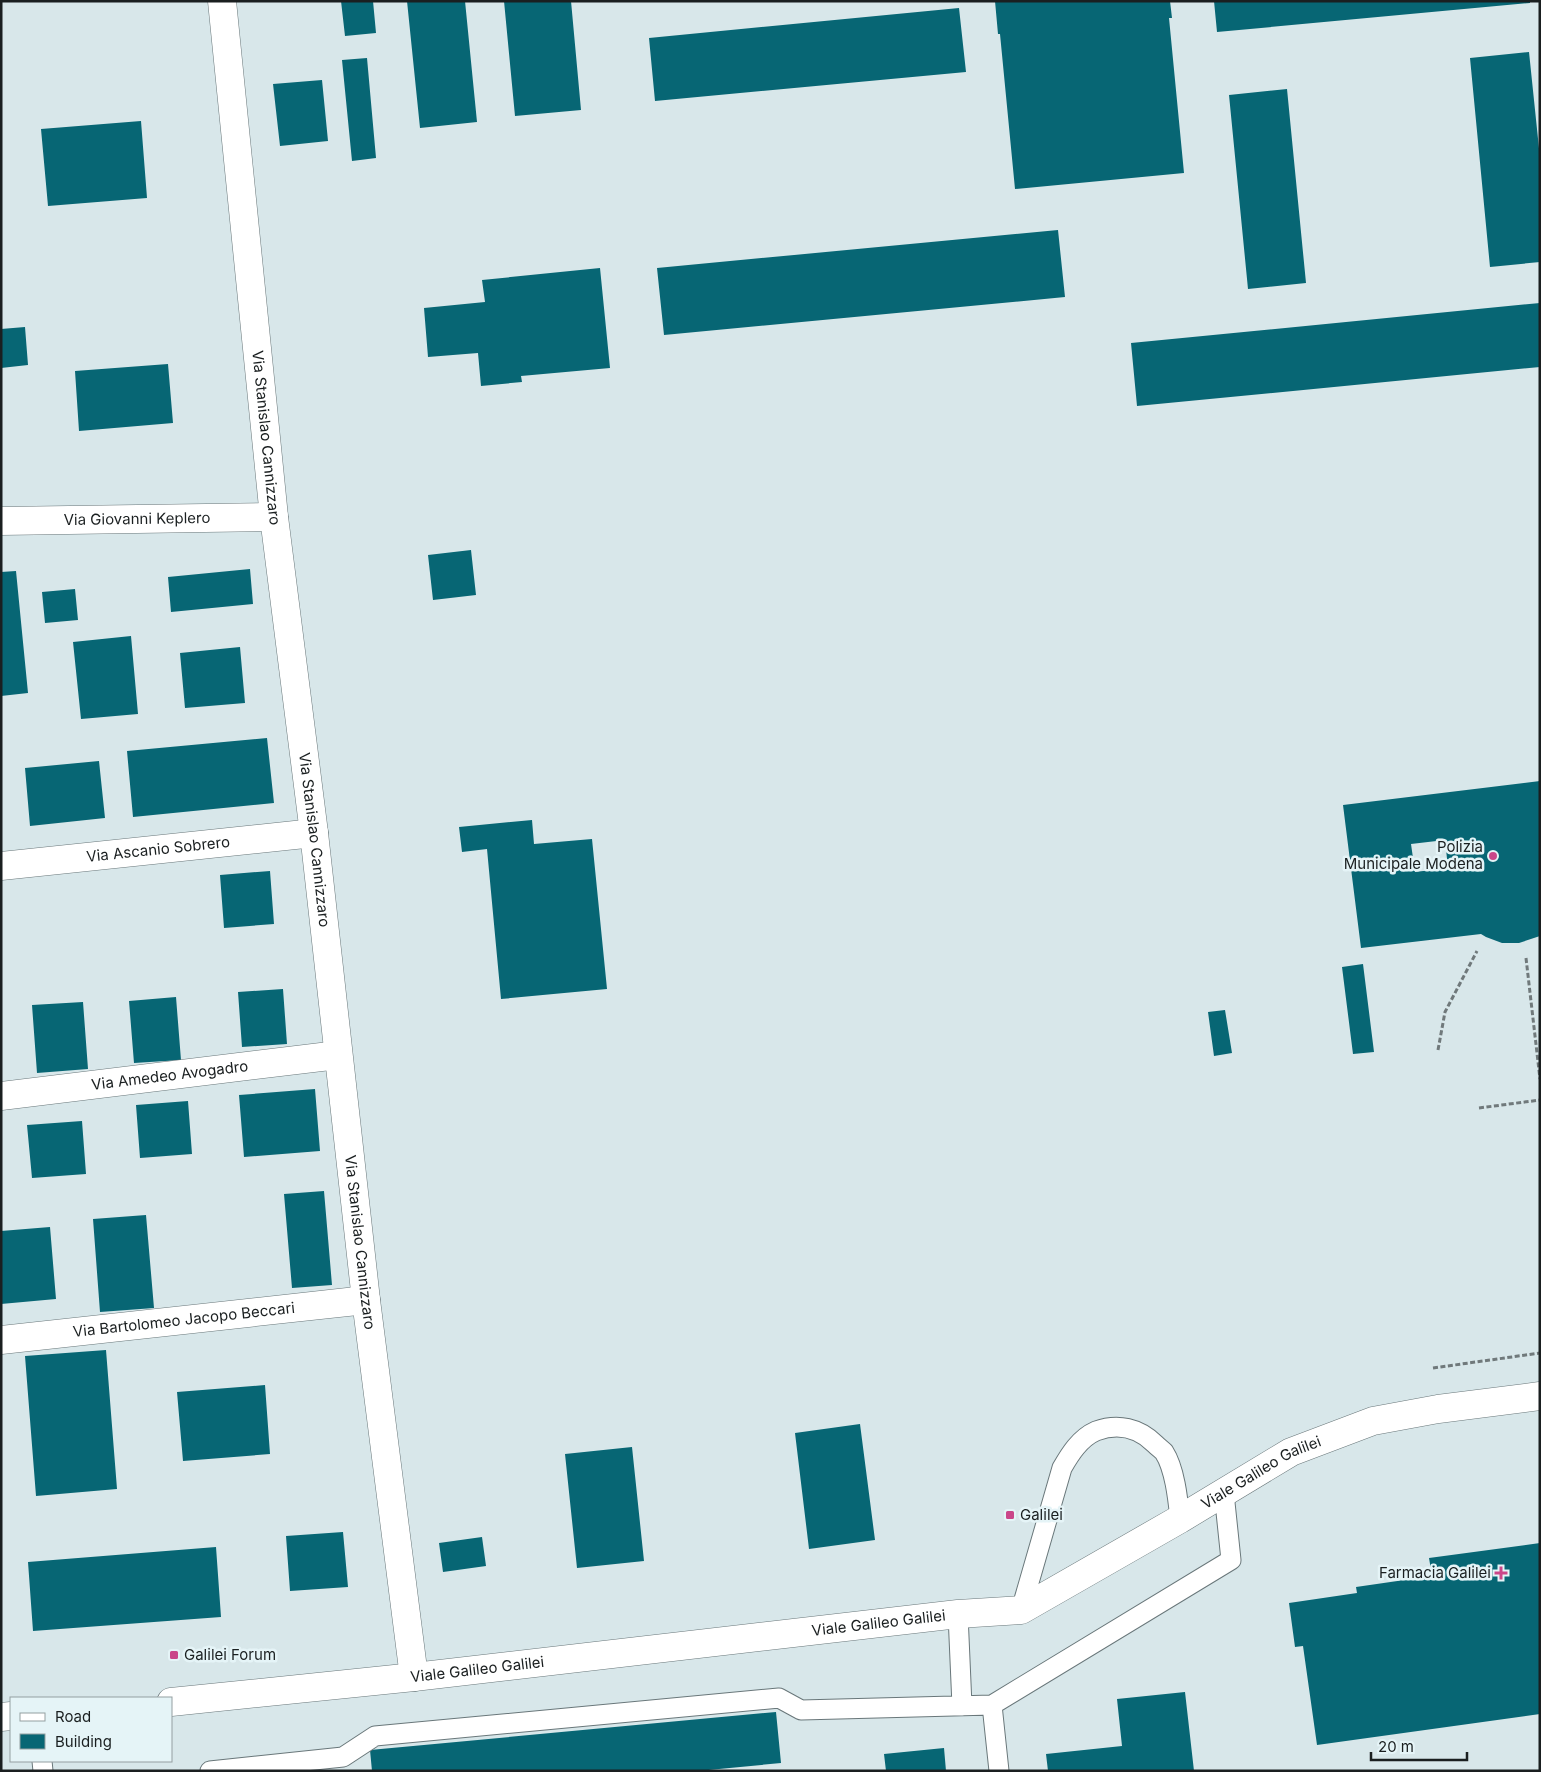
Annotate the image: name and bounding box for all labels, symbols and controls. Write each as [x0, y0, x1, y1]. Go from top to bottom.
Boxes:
street label: Via Stanislao Cannizzaro [248, 349, 285, 526]
street label: Via Giovanni Keplero [63, 508, 211, 529]
street label: Via Stanislao Cannizzaro [295, 751, 334, 928]
street label: Via Ascanio Sobrero [85, 832, 231, 866]
place label: Polizia Municipale Modena [1344, 837, 1483, 873]
marker: Polizia Municipale Modena [1487, 850, 1499, 862]
street label: Via Amedeo Avogadro [90, 1056, 249, 1094]
street label: Via Stanislao Cannizzaro [341, 1154, 380, 1331]
street label: Via Bartolomeo Jacopo Beccari [72, 1298, 296, 1341]
street label: Viale Galileo Galilei [1198, 1432, 1324, 1513]
place label: Galilei [1020, 1505, 1063, 1524]
marker: Galilei [1004, 1509, 1016, 1521]
place label: Farmacia Galilei [1379, 1563, 1491, 1582]
marker: Farmacia Galilei [1495, 1567, 1507, 1579]
street label: Viale Galileo Galilei [811, 1606, 946, 1640]
place label: Galilei Forum [184, 1645, 276, 1664]
marker: Galilei Forum [168, 1649, 180, 1661]
street label: Viale Galileo Galilei [409, 1652, 545, 1686]
legend [10, 1697, 172, 1762]
text: Road [55, 1707, 91, 1726]
scale bar [1371, 1730, 1467, 1762]
text: Building [55, 1732, 112, 1751]
text: 20 m [1378, 1737, 1414, 1756]

